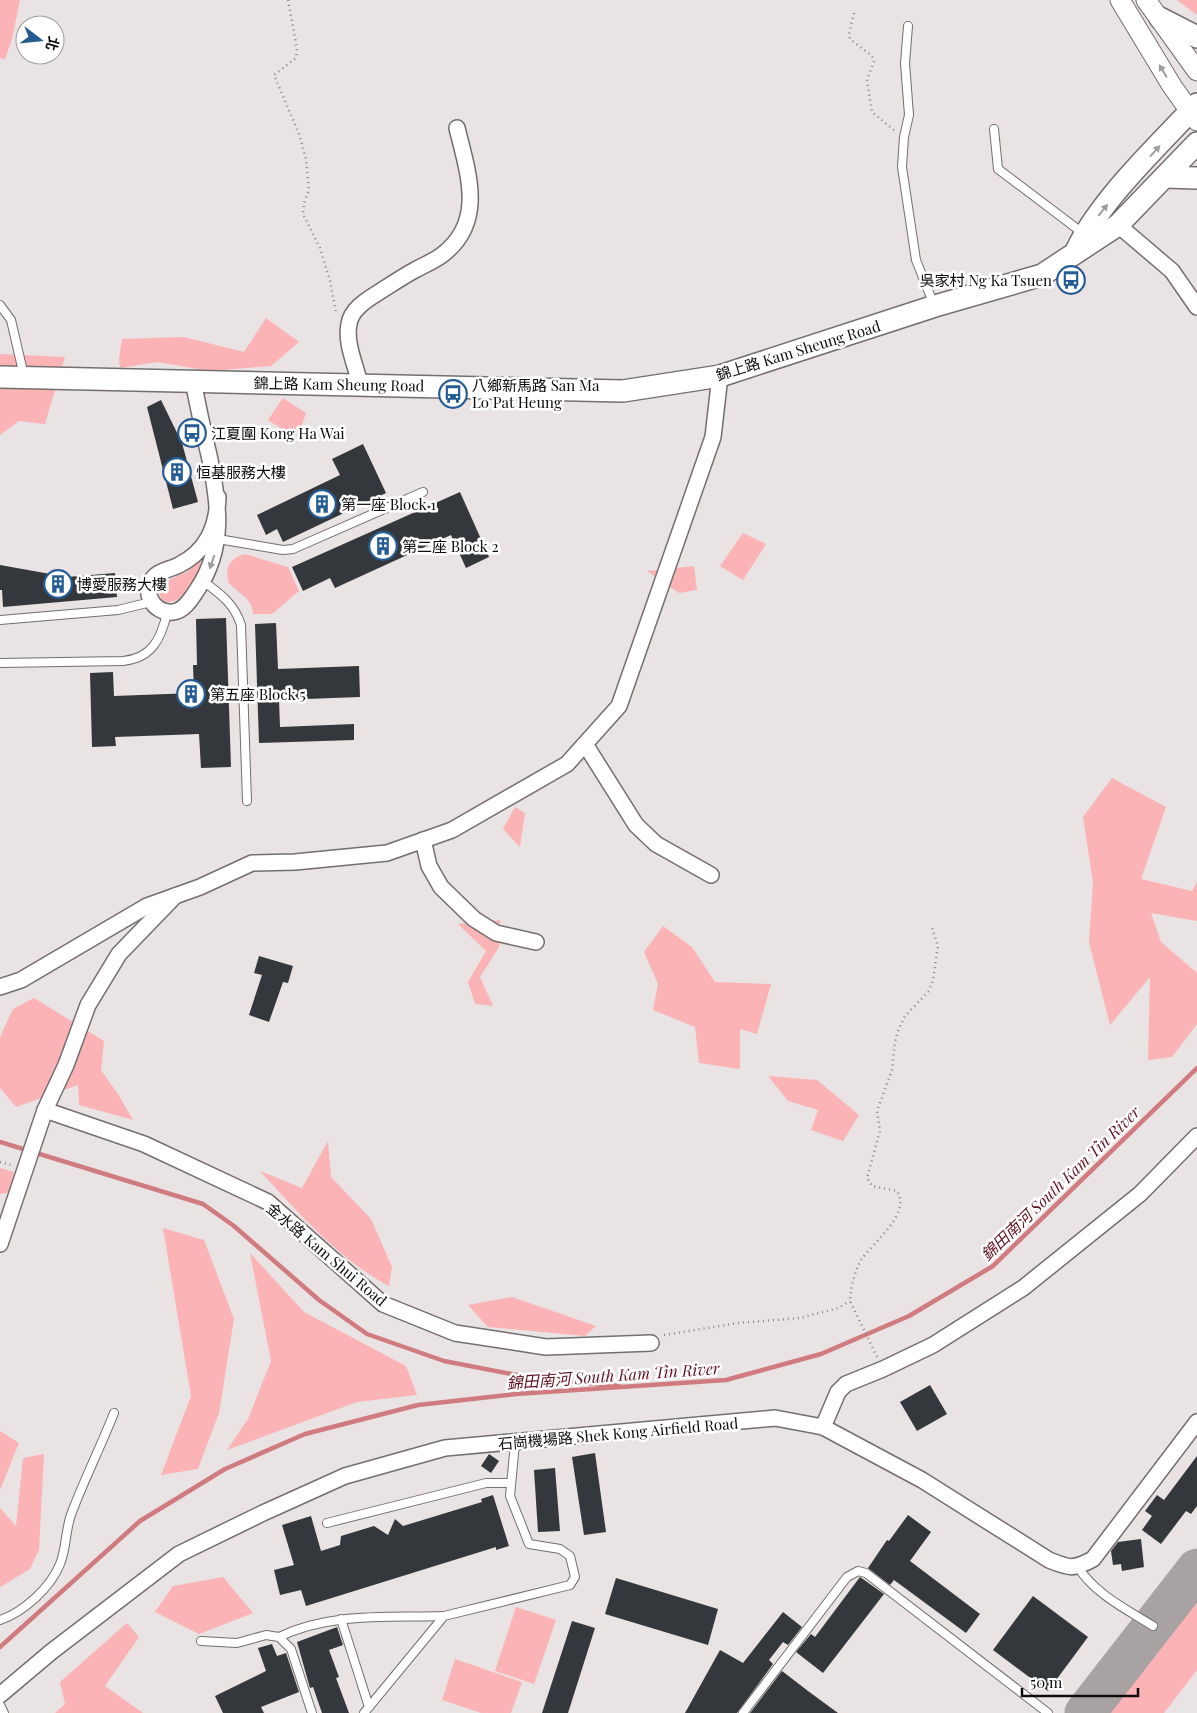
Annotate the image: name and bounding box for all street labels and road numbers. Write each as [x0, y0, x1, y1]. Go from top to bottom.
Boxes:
street label: 錦上路 Kam Sheung Road [713, 315, 883, 385]
street label: 錦上路 Kam Sheung Road [253, 373, 425, 395]
street label: 金水路 Kam Shui Road [263, 1198, 391, 1310]
street label: 石崗機場路 Shek Kong Airfield Road [497, 1413, 739, 1453]

